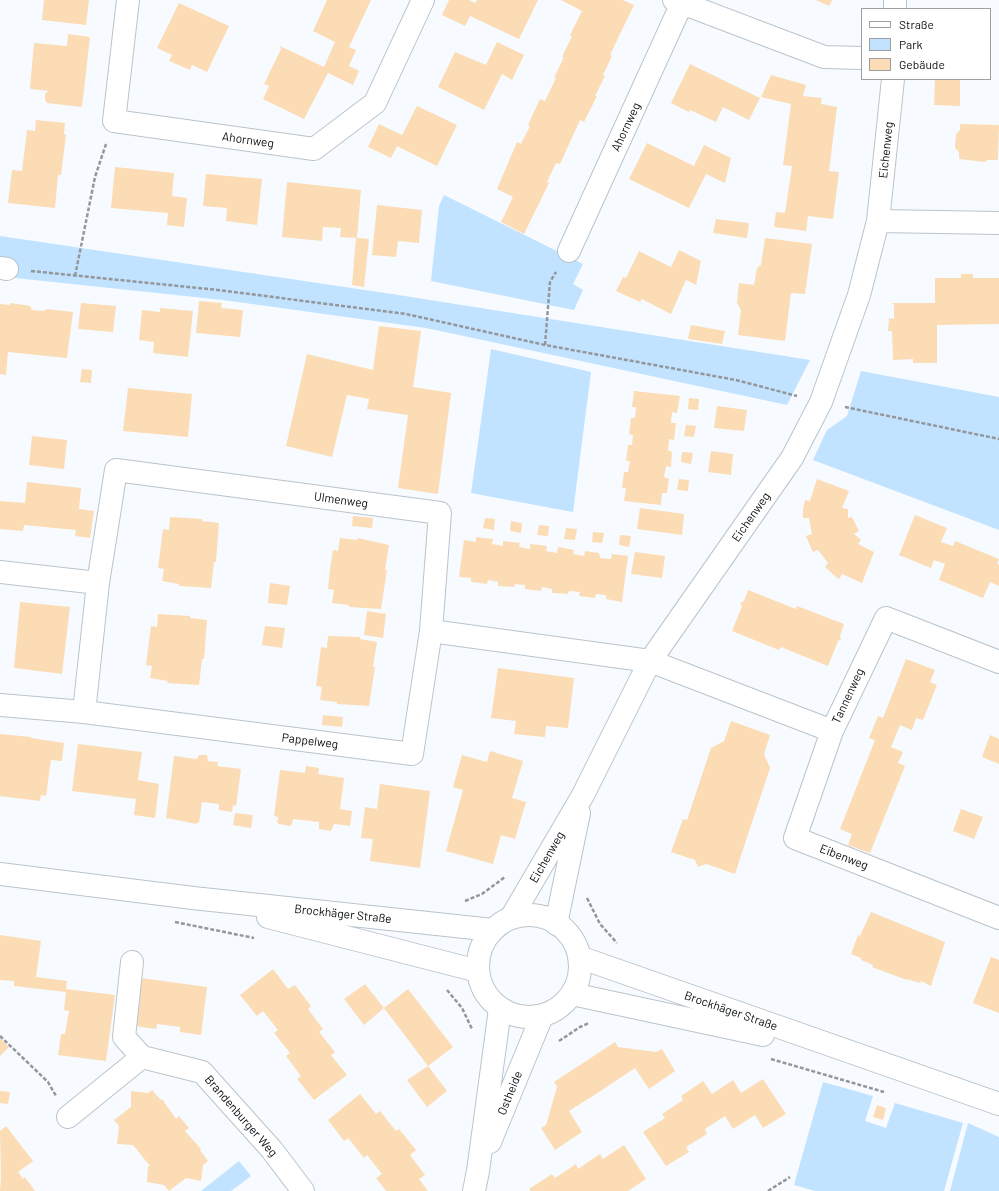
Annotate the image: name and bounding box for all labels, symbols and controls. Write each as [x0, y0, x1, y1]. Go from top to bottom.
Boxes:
legend [861, 8, 991, 80]
text: Straße [899, 17, 934, 31]
text: Park [899, 37, 923, 51]
text: Gebäude [899, 57, 945, 71]
street label: Ahornweg [608, 100, 644, 154]
street label: Eichenweg [876, 121, 896, 179]
street label: Ahornweg [221, 129, 275, 151]
street label: Ulmenweg [313, 489, 369, 511]
street label: Eichenweg [729, 490, 773, 544]
street label: Tannenweg [829, 666, 867, 726]
street label: Pappelweg [281, 730, 339, 752]
street label: Eichenweg [527, 829, 567, 885]
street label: Eibenweg [818, 841, 870, 873]
street label: Brockhäger Straße [294, 902, 392, 926]
street label: Brockhäger Straße [682, 988, 780, 1034]
street label: Ostheide [495, 1069, 525, 1117]
street label: Brandenburger Weg [202, 1072, 280, 1160]

